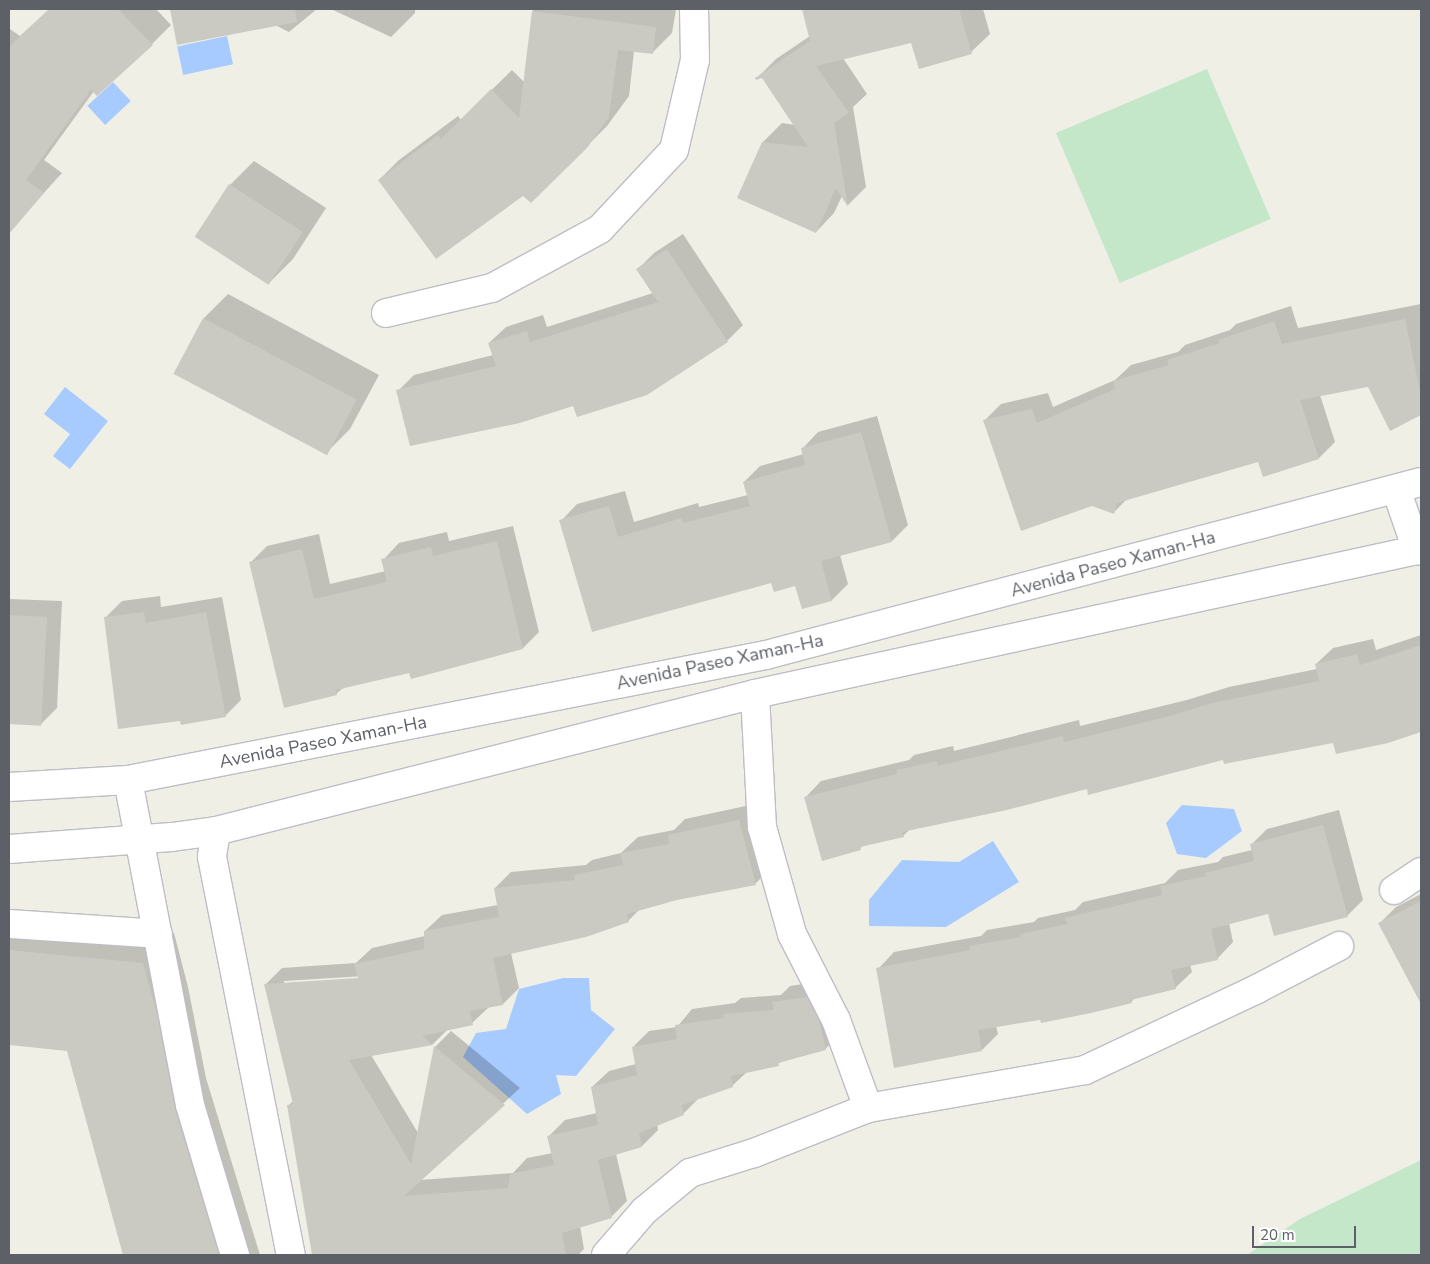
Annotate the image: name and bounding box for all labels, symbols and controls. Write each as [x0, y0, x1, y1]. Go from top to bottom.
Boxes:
street label: Avenida Paseo Xaman-Ha [1008, 526, 1218, 602]
street label: Avenida Paseo Xaman-Ha [615, 629, 825, 695]
street label: Avenida Paseo Xaman-Ha [217, 711, 429, 773]
scale bar [1255, 1216, 1359, 1248]
text: 20 m [1260, 1225, 1295, 1245]

